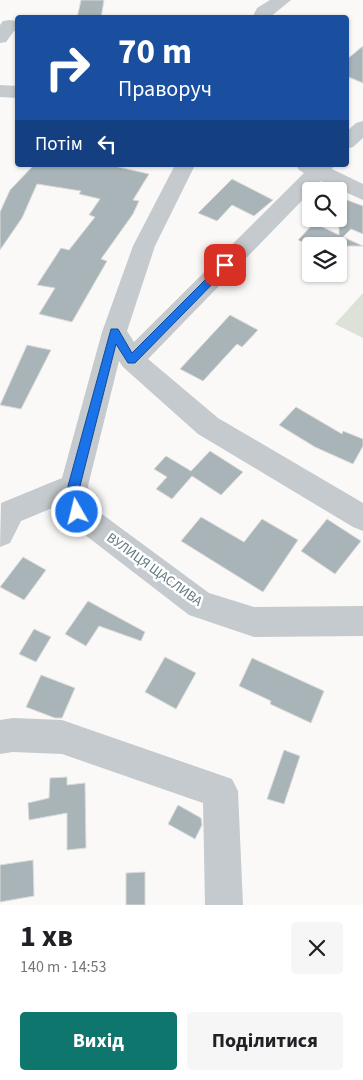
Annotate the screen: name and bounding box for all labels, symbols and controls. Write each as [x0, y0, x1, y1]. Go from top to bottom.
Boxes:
text: 70 m [118, 27, 192, 77]
icon: right [35, 35, 100, 100]
text: Праворуч [118, 73, 212, 105]
icon: left [93, 130, 121, 158]
text: Потім [35, 131, 83, 158]
map controls [302, 182, 347, 282]
button: search [302, 182, 347, 227]
button: layers [302, 237, 347, 282]
pin [204, 244, 246, 286]
icon: arrive [211, 251, 239, 279]
position arrow [50, 485, 102, 537]
street label: ВУЛИЦЯ ЩАСЛИВА [102, 528, 207, 612]
text: 1 хв [20, 915, 73, 958]
button: close [291, 922, 343, 974]
text: 140 m · 14:53 [20, 956, 107, 978]
button: Вихід [20, 1012, 177, 1070]
button: Поділитися [187, 1012, 343, 1070]

